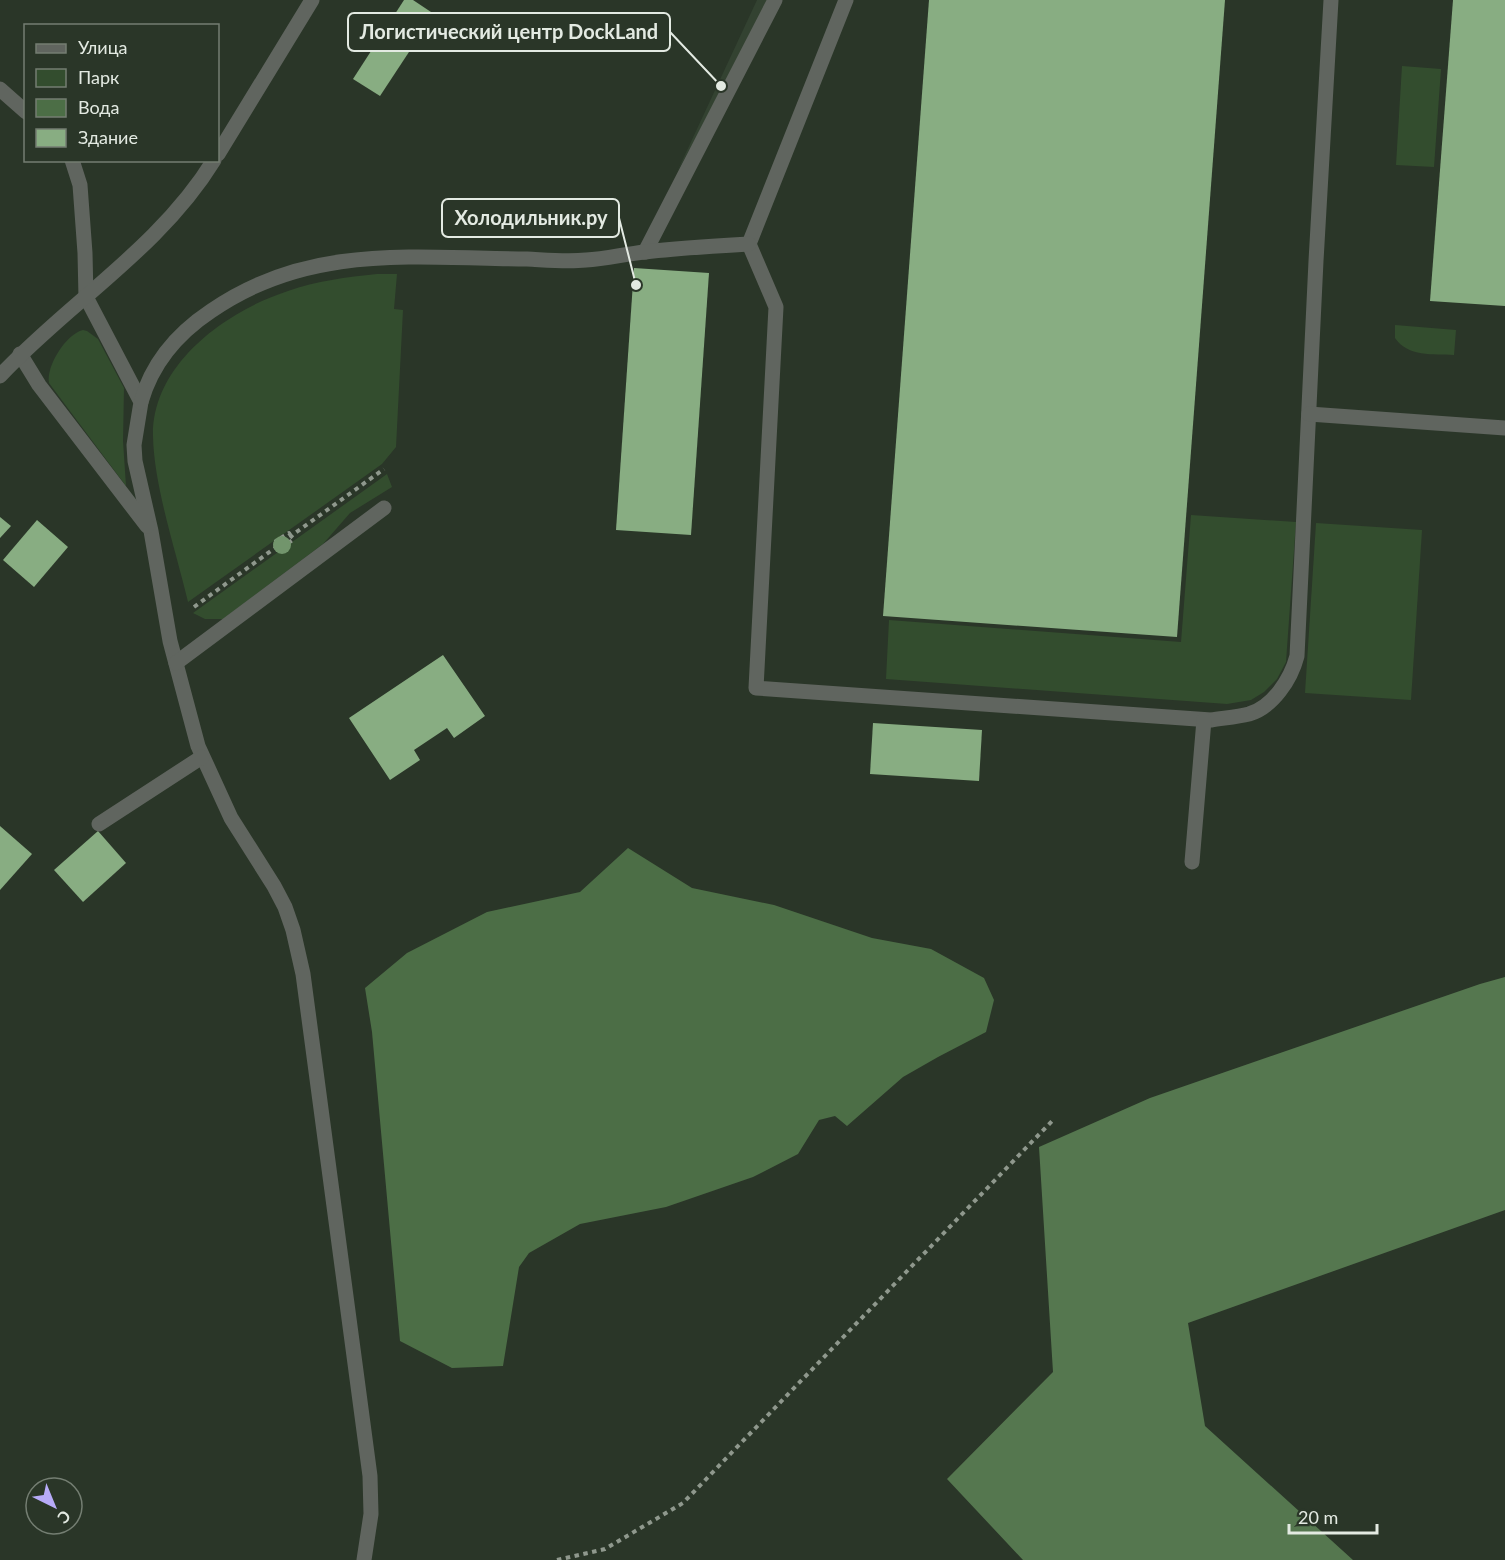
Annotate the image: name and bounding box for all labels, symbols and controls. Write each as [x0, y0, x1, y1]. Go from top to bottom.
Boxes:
callout: Логистический центр DockLand [348, 13, 670, 51]
text: Логистический центр DockLand [359, 19, 658, 43]
legend [24, 24, 219, 162]
text: Улица [78, 36, 128, 58]
text: Парк [78, 66, 120, 88]
text: Вода [78, 96, 119, 118]
text: Здание [78, 126, 138, 148]
callout: Холодильник.ру [442, 199, 619, 237]
text: Холодильник.ру [454, 205, 608, 229]
north arrow [24, 1476, 84, 1536]
scale bar [1289, 1497, 1378, 1535]
text: 20 m [1298, 1506, 1338, 1528]
text: С [54, 1507, 75, 1528]

